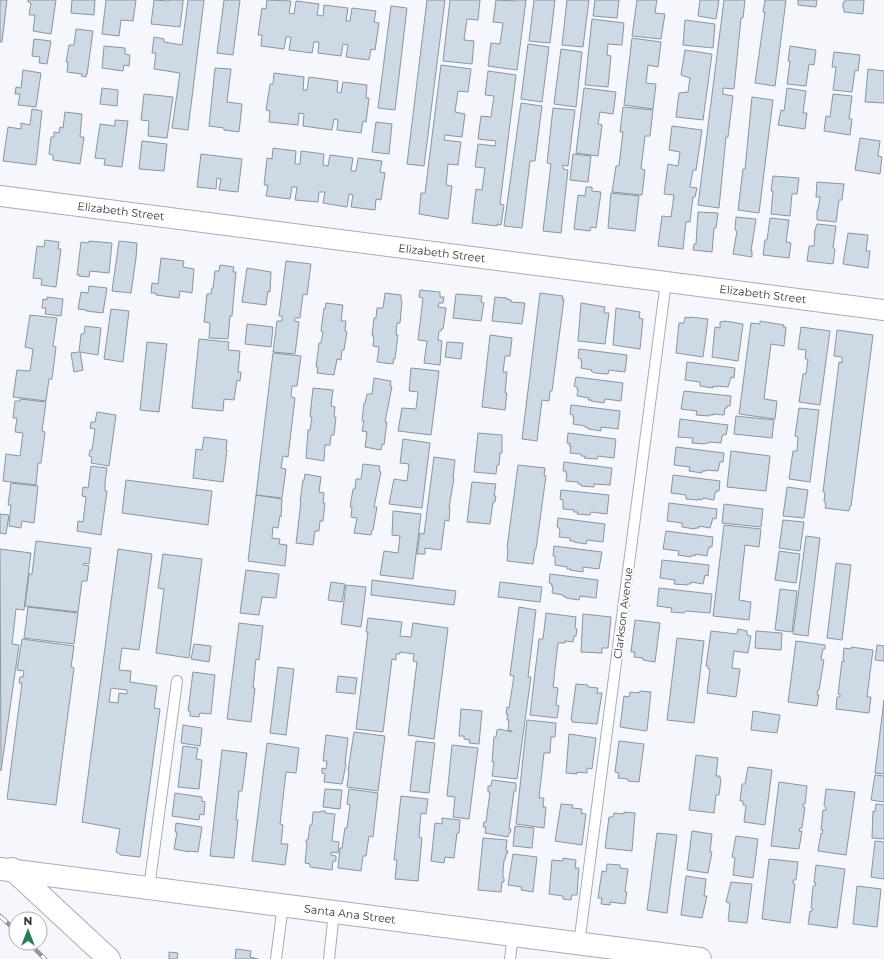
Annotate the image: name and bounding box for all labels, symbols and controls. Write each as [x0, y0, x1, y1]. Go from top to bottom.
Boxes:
street label: Elizabeth Street [77, 199, 166, 223]
street label: Elizabeth Street [398, 241, 487, 265]
street label: Elizabeth Street [719, 282, 808, 306]
street label: Clarkson Avenue [610, 566, 636, 660]
street label: Santa Ana Street [303, 901, 397, 927]
north arrow [8, 911, 48, 951]
text: N [24, 914, 32, 928]

